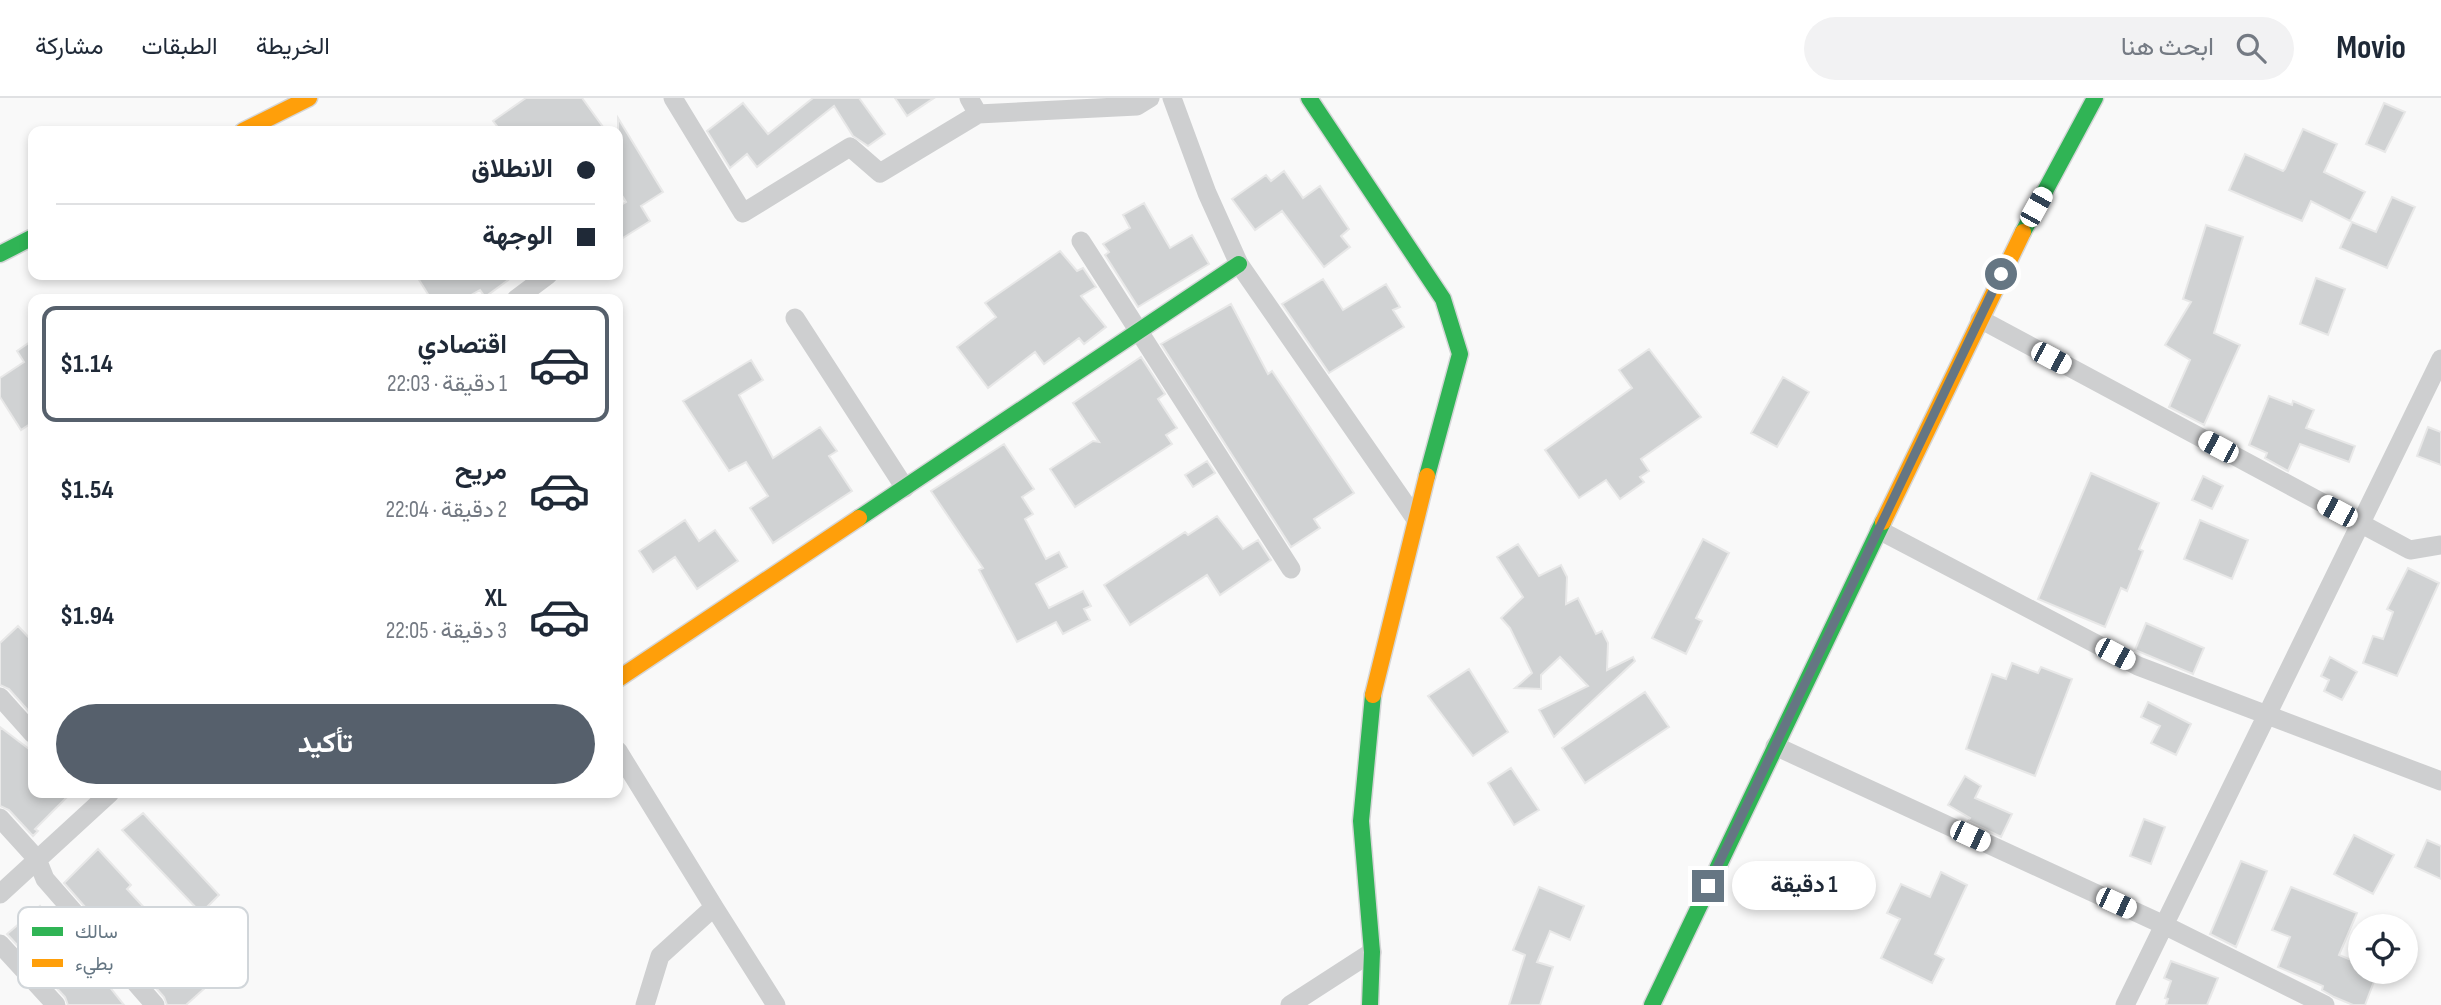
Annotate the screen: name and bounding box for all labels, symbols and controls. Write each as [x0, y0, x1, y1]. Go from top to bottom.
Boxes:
search box [1804, 17, 2294, 80]
text: Movio [2336, 28, 2406, 68]
icon: search [2232, 29, 2270, 67]
text: مشاركة [35, 32, 103, 61]
text: الطبقات [141, 32, 218, 61]
text: الخريطة [256, 32, 330, 61]
text: ابحث هنا [2121, 32, 2214, 63]
text: الانطلاق [471, 154, 553, 185]
car [2017, 184, 2056, 230]
text: الوجهة [482, 221, 553, 252]
route start [1985, 258, 2017, 290]
text: اقتصادي [418, 330, 507, 361]
icon: car [528, 333, 591, 396]
car [2028, 339, 2075, 377]
text: $1.14 [60, 349, 113, 380]
text: 1 دقيقة · 22:03 [387, 370, 507, 398]
car [2195, 428, 2242, 466]
text: مريح [455, 456, 507, 487]
icon: car [528, 459, 591, 522]
text: $1.54 [60, 475, 114, 506]
car [2314, 492, 2361, 530]
text: 2 دقيقة · 22:04 [386, 496, 507, 524]
text: XL [485, 583, 507, 614]
icon: car [528, 585, 591, 648]
text: $1.94 [60, 601, 114, 632]
text: 3 دقيقة · 22:05 [386, 617, 507, 645]
car [2092, 635, 2139, 673]
button: تأكيد [56, 704, 595, 784]
car [1947, 818, 1994, 854]
callout: 1 دقيقة [1732, 862, 1876, 910]
route end [1692, 870, 1724, 902]
text: 1 دقيقة [1771, 871, 1837, 899]
car [2093, 885, 2140, 921]
legend [18, 907, 248, 988]
map controls [2348, 914, 2418, 984]
button: locate [2348, 914, 2418, 984]
text: سالك [75, 921, 118, 944]
text: بطيء [75, 953, 113, 979]

